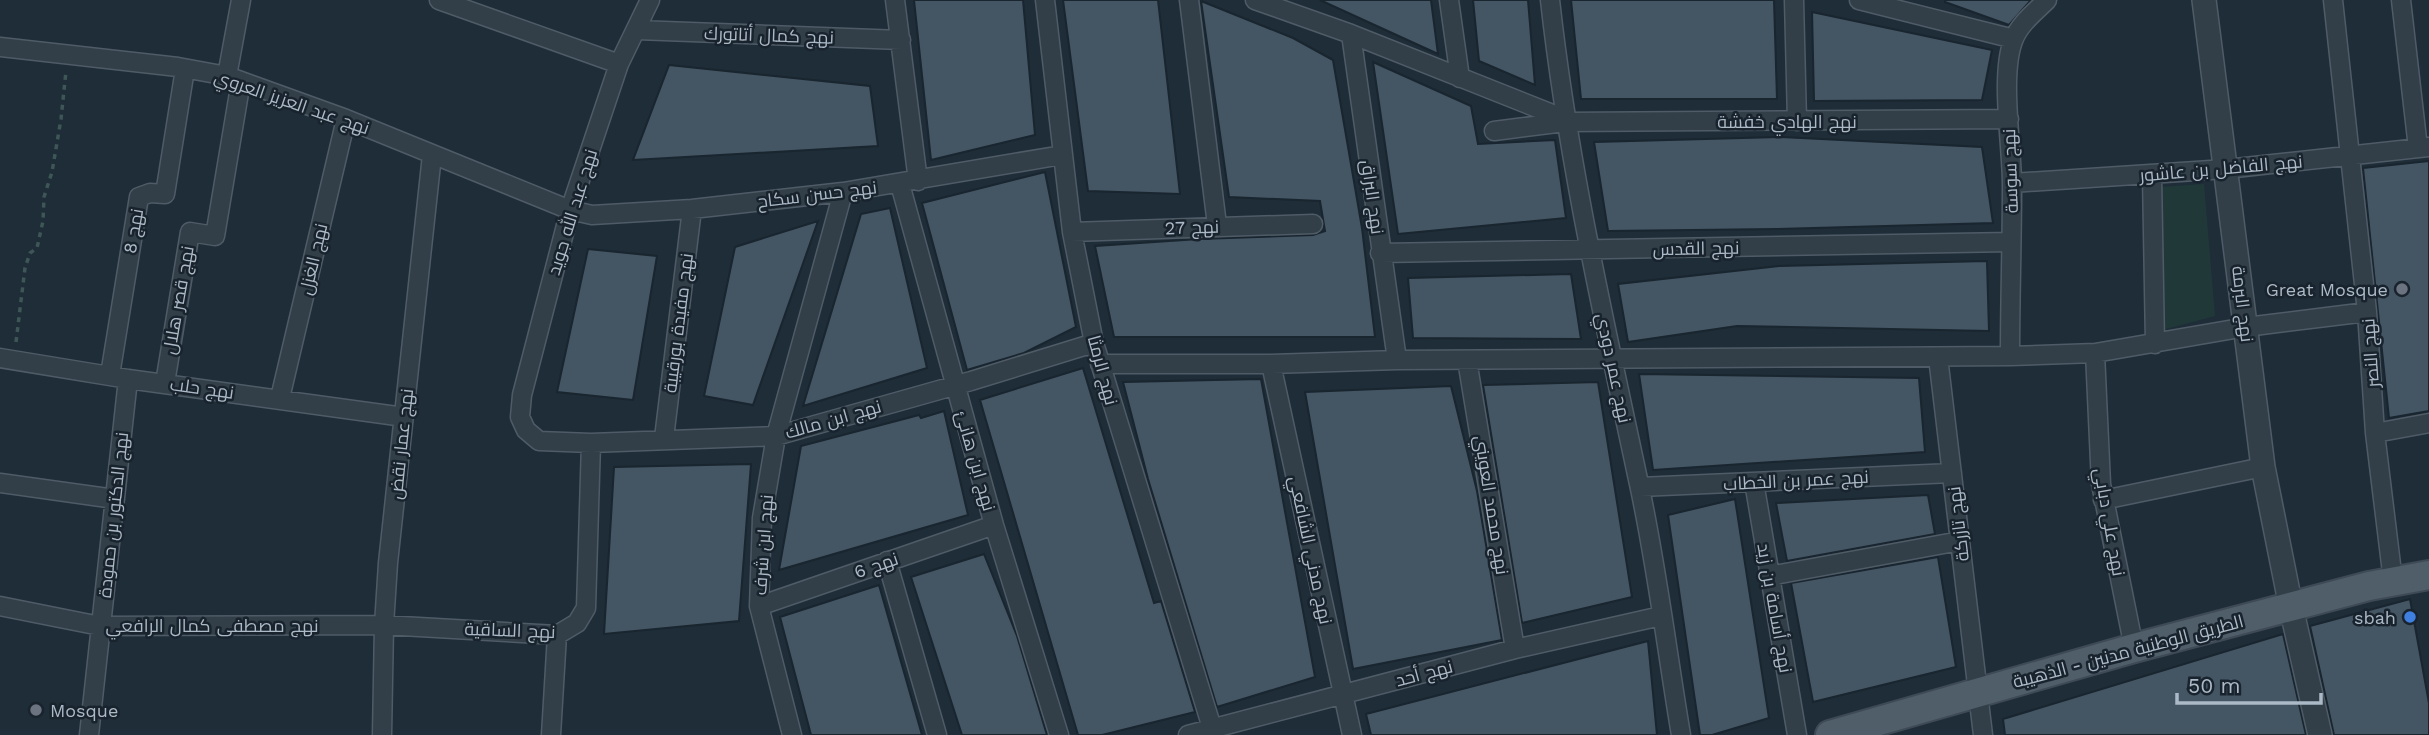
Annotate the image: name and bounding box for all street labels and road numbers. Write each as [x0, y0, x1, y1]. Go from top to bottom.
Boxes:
street label: نهج كمال أتاتورك [704, 22, 834, 50]
street label: نهج عبد العزيز العروي [210, 66, 372, 142]
street label: نهج الهادي خفشة [1717, 111, 1857, 136]
street label: نهج سوسة [1998, 128, 2024, 214]
street label: نهج عبد الله جويد [542, 146, 603, 278]
street label: نهج الفاضل بن عاشور [2138, 150, 2304, 188]
street label: نهج البراق [1355, 158, 1389, 236]
street label: نهج حسن سكاح [756, 176, 878, 214]
street label: نهج 8 [119, 207, 149, 255]
street label: نهج 27 [1164, 216, 1220, 240]
street label: نهج الغزل [295, 221, 333, 297]
street label: نهج القدس [1652, 237, 1740, 261]
street label: نهج قصر هلال [158, 244, 200, 356]
street label: نهج مفيدة بورقيبة [659, 252, 699, 394]
street label: نهج البرمة [2226, 265, 2258, 344]
street label: نهج عمر دودي [1588, 311, 1636, 426]
street label: نهج النصر [2357, 318, 2385, 389]
street label: نهج الرمثا [1082, 333, 1122, 408]
street label: نهج حلب [168, 373, 235, 405]
street label: نهج عمار نقض [385, 387, 419, 501]
street label: نهج ابن مالك [783, 395, 884, 445]
street label: نهج ابن هانئ [950, 409, 1000, 514]
street label: نهج الدكتور بن حمودة [94, 431, 134, 599]
street label: نهج محمد العويني [1467, 434, 1513, 577]
street label: نهج عمر بن الخطاب [1723, 466, 1869, 496]
street label: نهج علي دبابي [2086, 466, 2130, 578]
street label: نهج مدني الشافعي [1281, 474, 1337, 627]
street label: نهج تازركة [1943, 485, 1975, 563]
street label: نهج ابن شرف [749, 494, 779, 596]
street label: نهج أسامة بن زيد [1751, 541, 1797, 675]
street label: نهج 6 [851, 548, 901, 584]
street label: الطريق الوطنية مدنين - الذهيبة [2010, 610, 2246, 694]
street label: نهج مصطفى كمال الرافعي [105, 615, 319, 640]
street label: نهج الساقية [464, 618, 556, 644]
street label: نهج أحد [1393, 655, 1456, 693]

